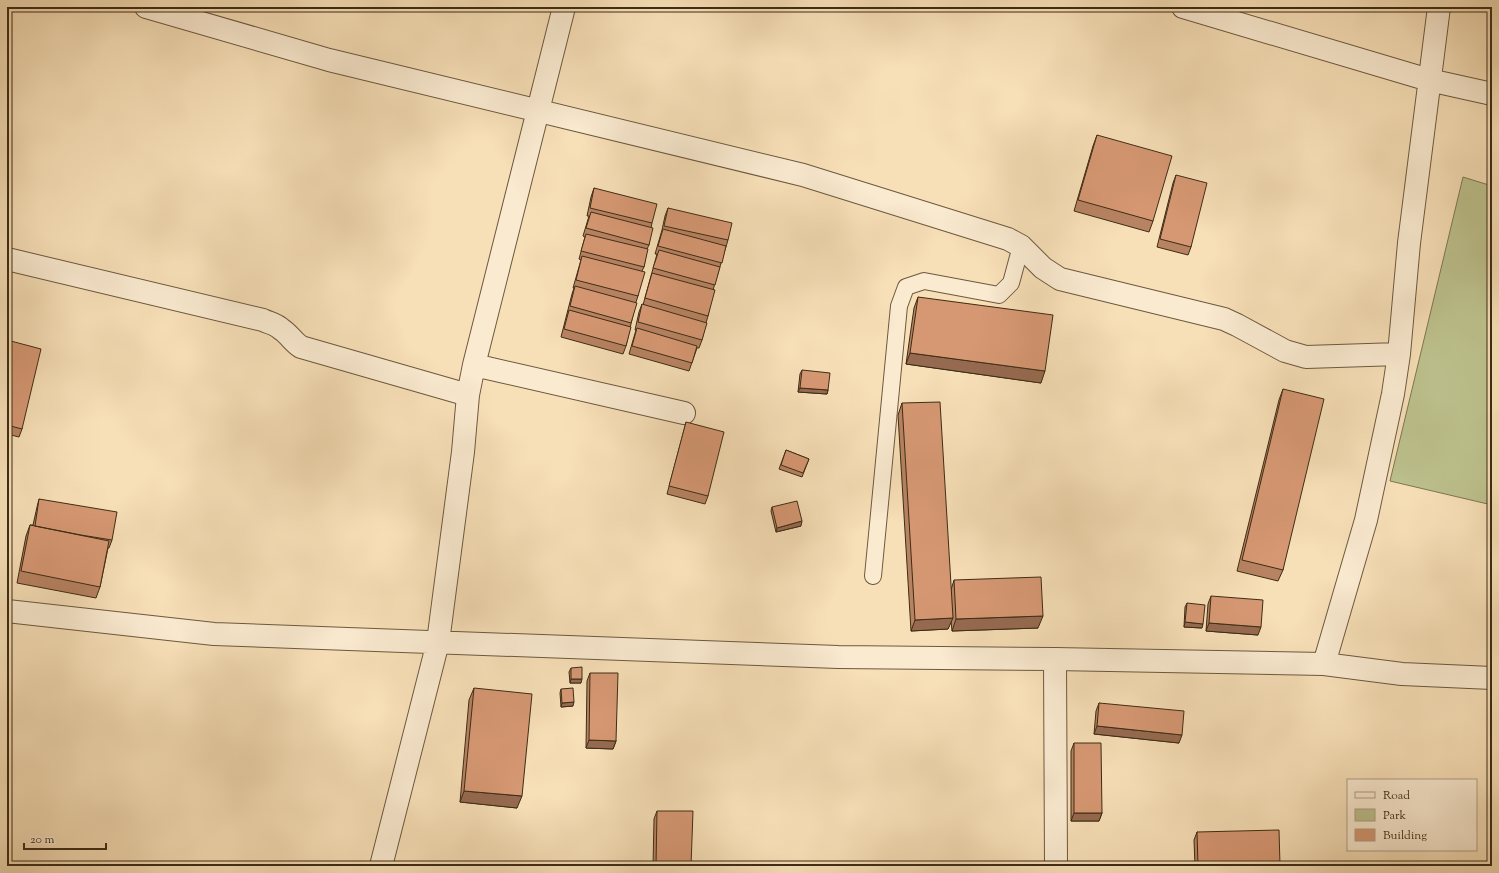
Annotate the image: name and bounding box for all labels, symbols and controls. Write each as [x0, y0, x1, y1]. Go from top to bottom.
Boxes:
legend [1347, 779, 1477, 851]
text: Road [1383, 787, 1410, 805]
text: Park [1383, 807, 1406, 825]
scale bar [24, 825, 106, 851]
text: Building [1383, 827, 1427, 845]
text: 20 m [30, 831, 55, 849]

